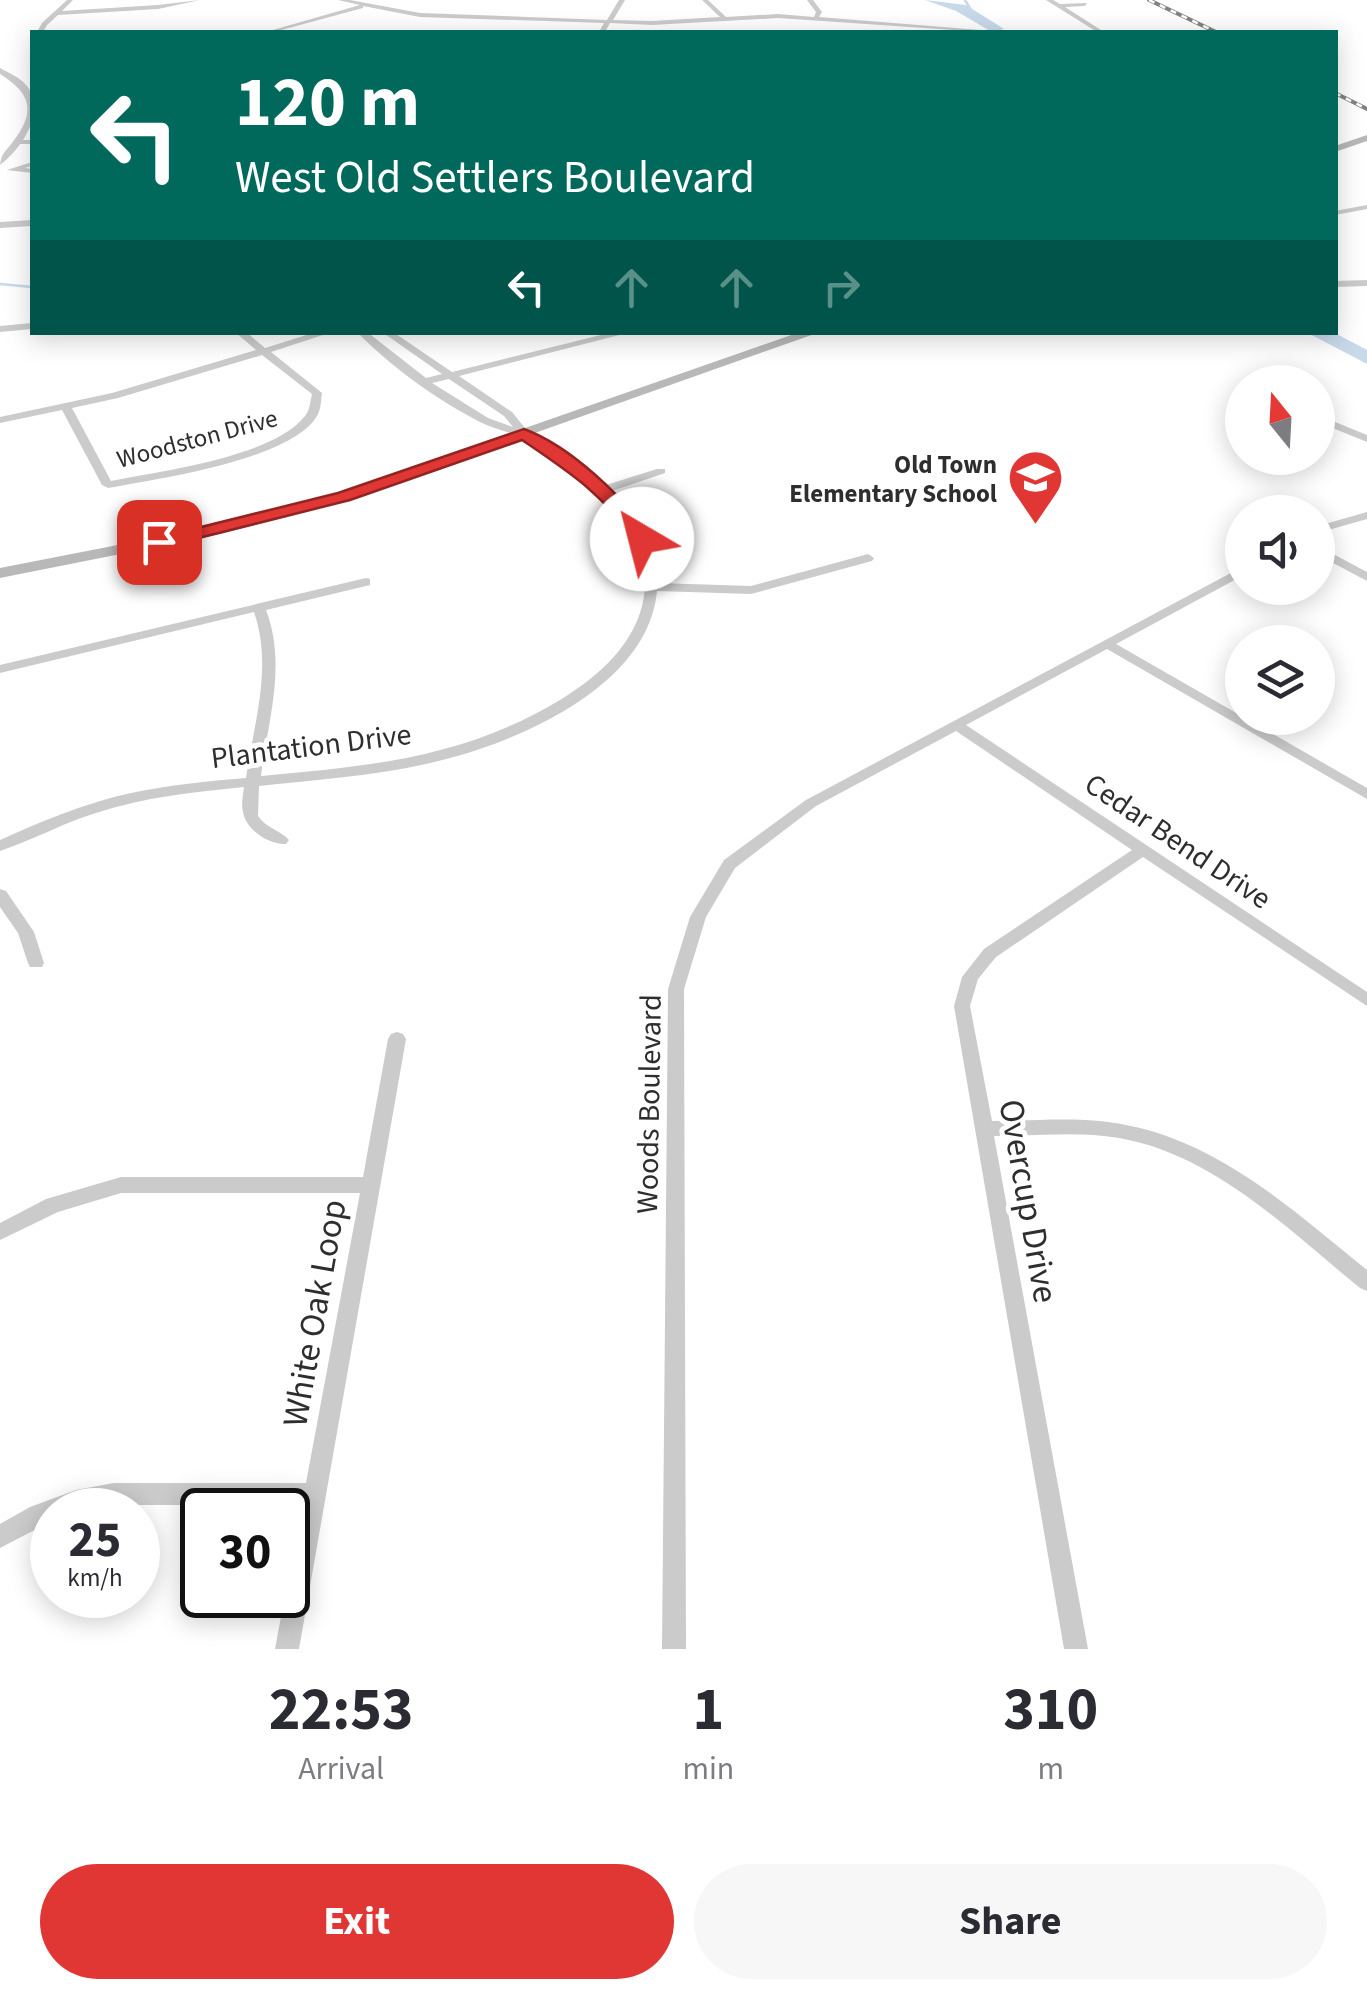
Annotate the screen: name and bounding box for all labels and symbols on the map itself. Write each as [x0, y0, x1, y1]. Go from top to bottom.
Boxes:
north arrow [1225, 365, 1335, 475]
street label: Woodston Drive [113, 400, 282, 478]
place label: Old Town Elementary School [789, 447, 997, 512]
school or university icon: Old Town Elementary School [1006, 448, 1066, 527]
position arrow [590, 487, 694, 591]
pin [117, 500, 202, 585]
street label: Plantation Drive [208, 713, 414, 780]
street label: Cedar Bend Drive [1076, 763, 1280, 920]
street label: Woods Boulevard [626, 994, 673, 1214]
street label: Overcup Drive [986, 1095, 1071, 1307]
street label: White Oak Loop [270, 1196, 360, 1431]
speed limit sign: 30 [180, 1488, 310, 1618]

